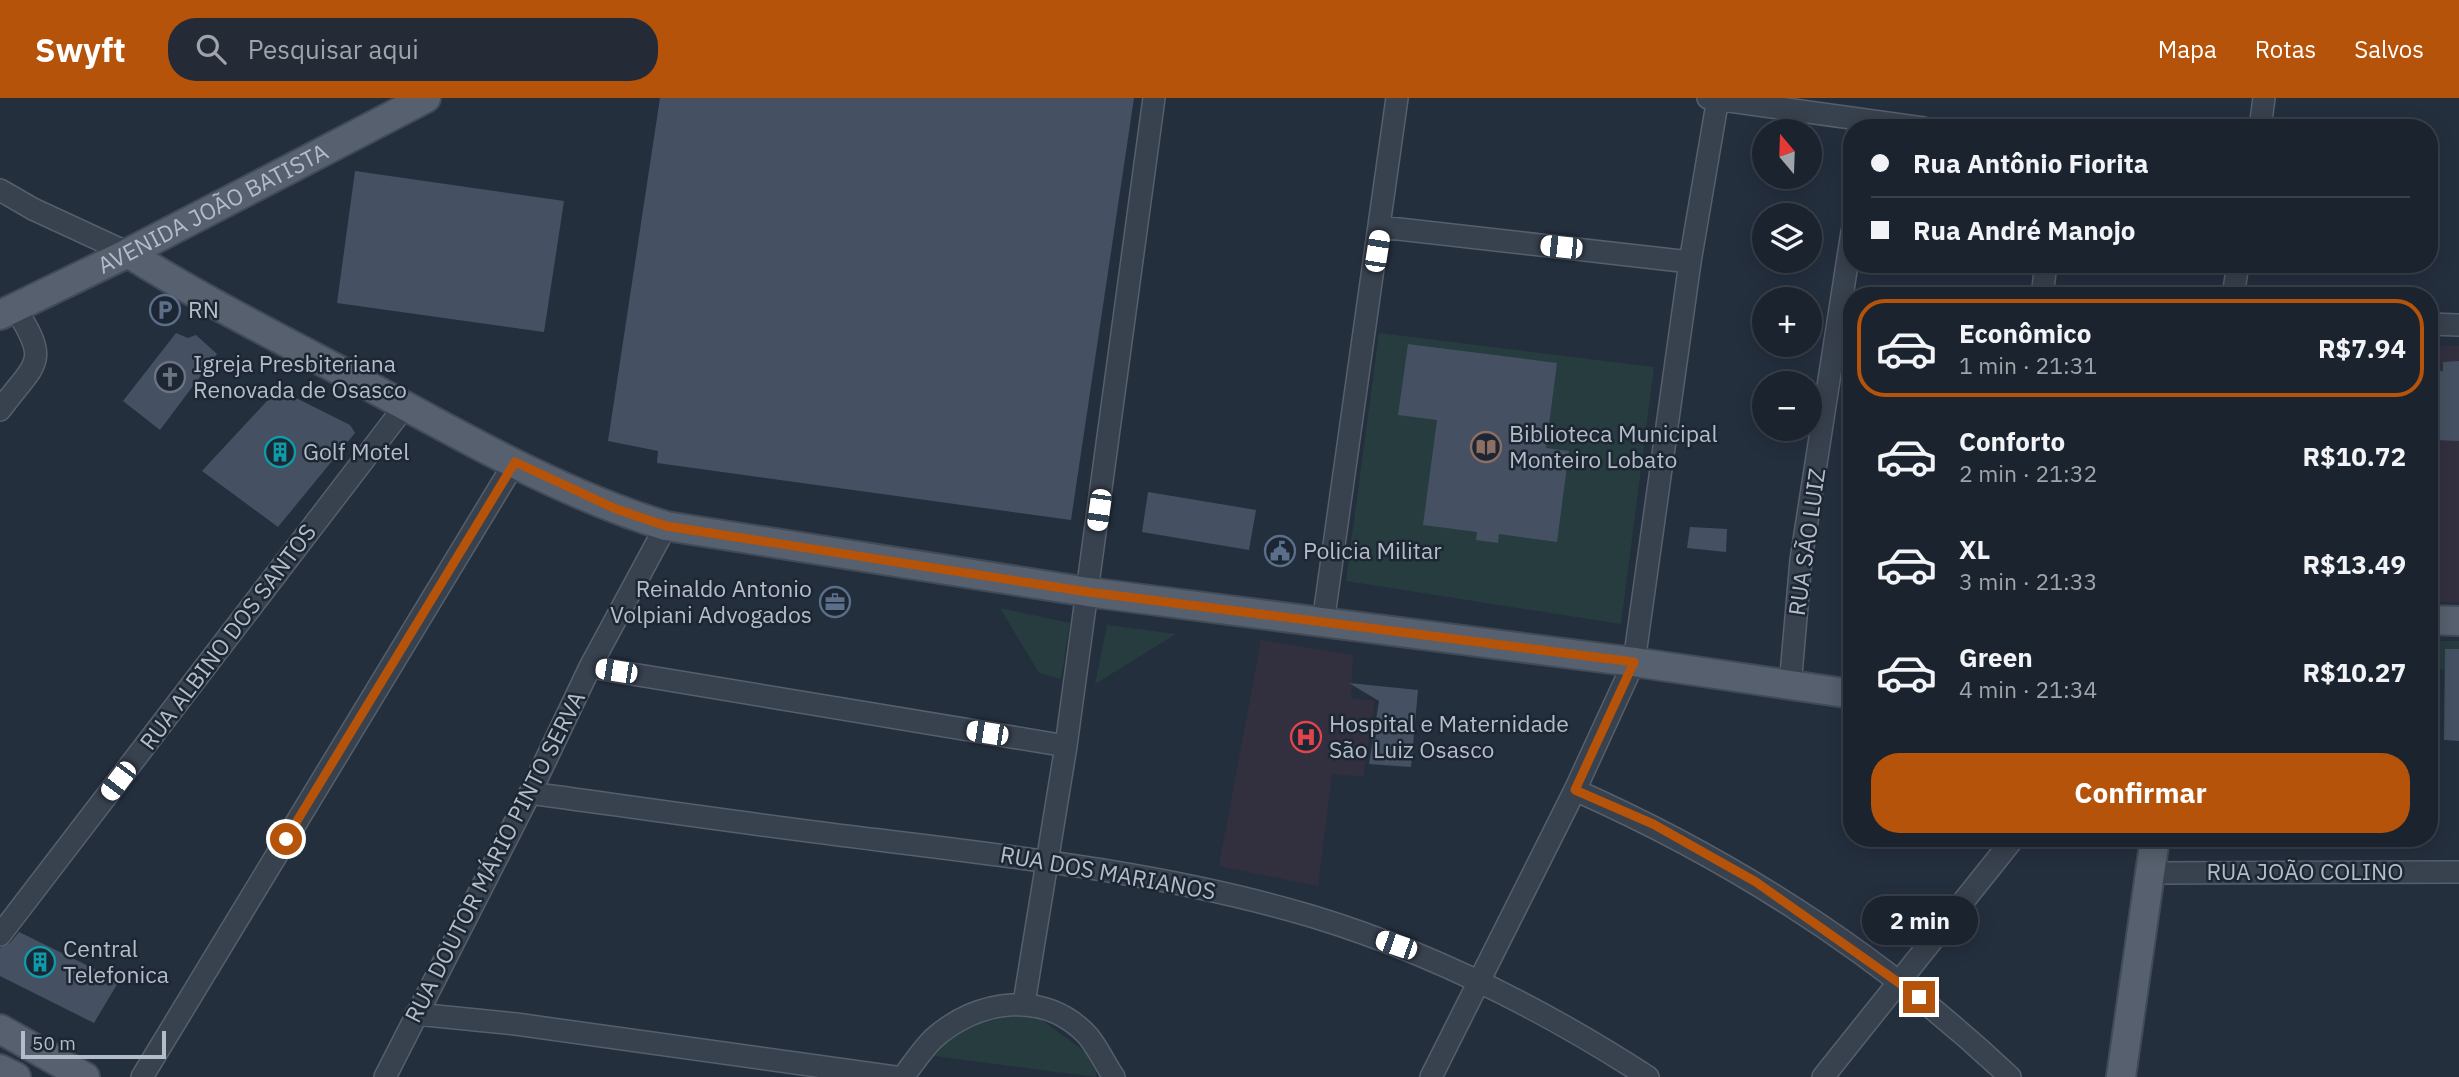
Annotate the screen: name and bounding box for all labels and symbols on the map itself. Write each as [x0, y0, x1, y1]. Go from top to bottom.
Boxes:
north arrow [1752, 119, 1822, 189]
street label: AVENIDA JOÃO BATISTA [92, 136, 333, 280]
car [1364, 229, 1391, 273]
car [1540, 234, 1583, 260]
parking icon: RN [148, 293, 182, 327]
place label: RN [188, 294, 219, 324]
place label: Igreja Presbiteriana Renovada de Osasco [193, 348, 407, 404]
church icon: Igreja Presbiteriana Renovada de Osasco [153, 360, 187, 394]
place label: Biblioteca Municipal Monteiro Lobato [1509, 418, 1718, 474]
library icon: Biblioteca Municipal Monteiro Lobato [1469, 430, 1503, 464]
building icon: Golf Motel [263, 435, 297, 469]
place label: Golf Motel [303, 436, 409, 466]
street label: RUA SÃO LUIZ [1781, 466, 1831, 617]
car [1086, 488, 1113, 532]
street label: RUA ALBINO DOS SANTOS [132, 517, 322, 755]
public building icon: Policia Militar [1263, 534, 1297, 568]
place label: Policia Militar [1303, 535, 1442, 565]
place label: Reinaldo Antonio Volpiani Advogados [610, 573, 812, 629]
office icon: Reinaldo Antonio Volpiani Advogados [818, 585, 852, 619]
car [594, 657, 639, 685]
street label: RUA DOUTOR MÁRIO PINTO SERVA [397, 686, 591, 1027]
place label: Hospital e Maternidade São Luiz Osasco [1329, 708, 1569, 764]
car [965, 719, 1010, 747]
hospital icon: Hospital e Maternidade São Luiz Osasco [1289, 720, 1323, 754]
car [97, 758, 140, 804]
route start [270, 823, 302, 855]
street label: RUA DOS MARIANOS [998, 838, 1218, 906]
street label: RUA JOÃO COLINO [2206, 856, 2404, 886]
callout: 2 min [1861, 895, 1977, 944]
car [1373, 928, 1420, 962]
place label: Central Telefonica [63, 933, 169, 989]
building icon: Central Telefonica [23, 945, 57, 979]
route end [1903, 981, 1935, 1013]
scale bar [21, 1028, 166, 1060]

